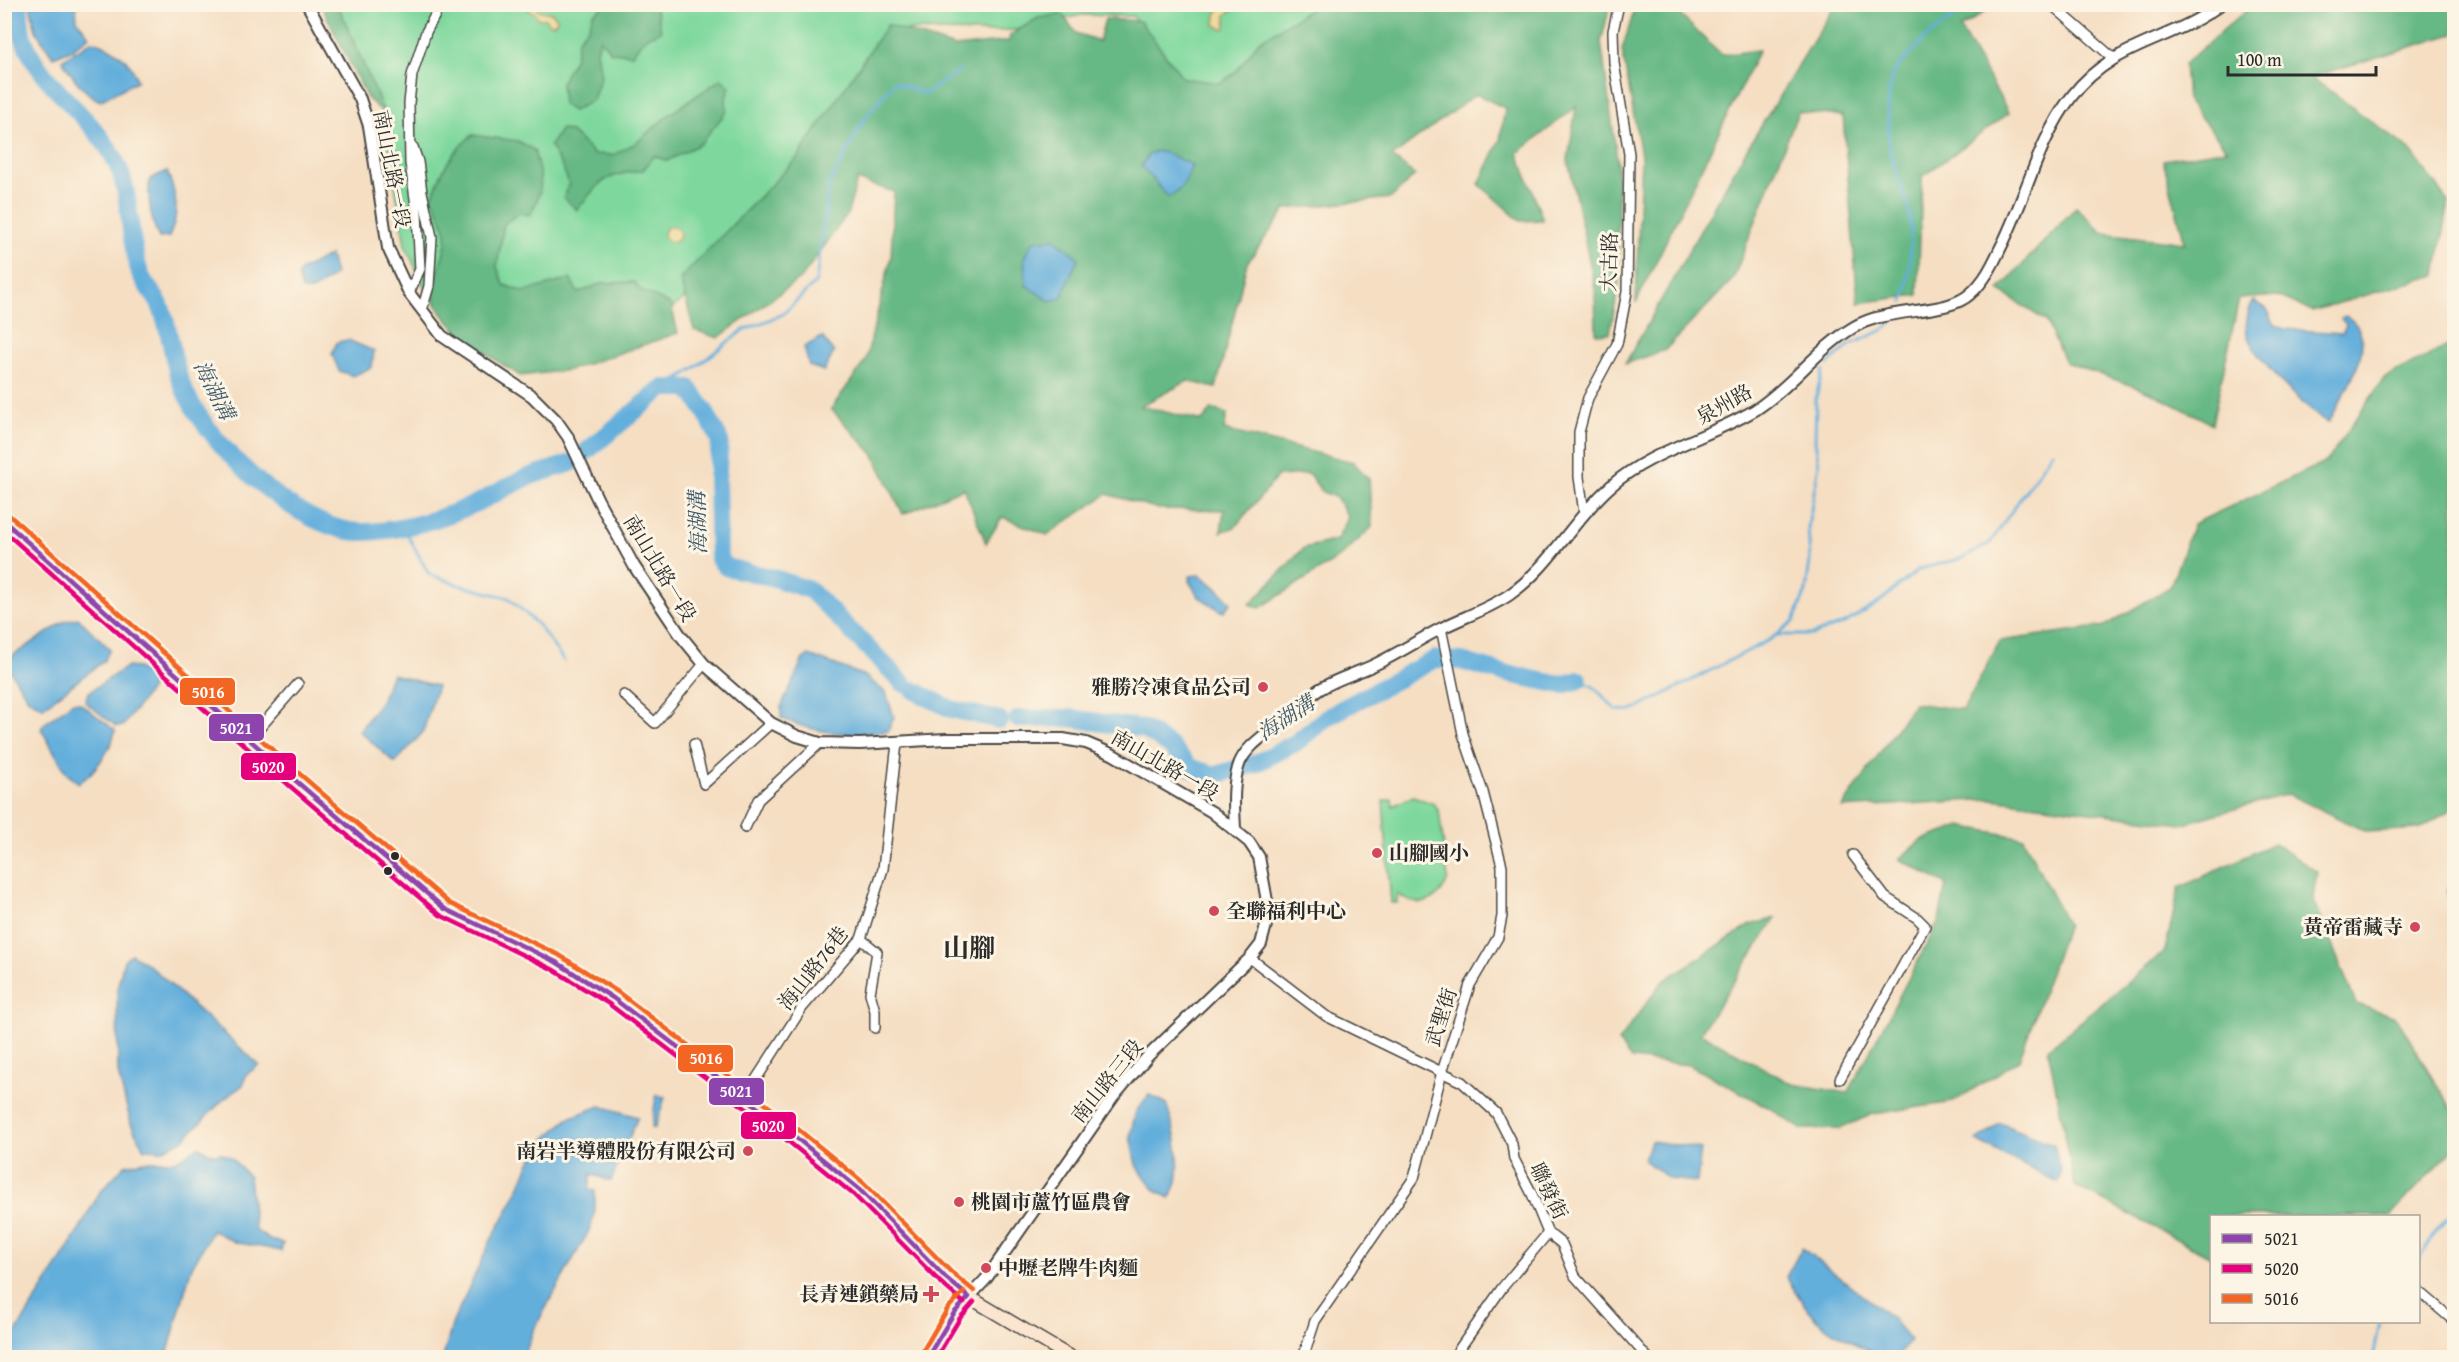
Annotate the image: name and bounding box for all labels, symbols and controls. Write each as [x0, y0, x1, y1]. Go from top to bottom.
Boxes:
scale bar [2228, 39, 2376, 77]
text: 100 m [2237, 46, 2282, 73]
street label: 南山北路一段 [367, 107, 418, 231]
street label: 大古路 [1593, 231, 1624, 292]
water label: 海湖溝 [186, 355, 244, 428]
street label: 泉州路 [1690, 376, 1757, 431]
water label: 海湖溝 [681, 488, 714, 555]
street label: 南山北路一段 [617, 509, 704, 627]
place label: 雅勝冷凍食品公司 [1091, 672, 1251, 701]
line badge: 5016 [179, 677, 236, 706]
text: 5016 [191, 680, 225, 704]
marker: 雅勝冷凍食品公司 [1256, 680, 1270, 694]
water label: 海湖溝 [1251, 686, 1323, 748]
line badge: 5021 [208, 713, 265, 742]
text: 5021 [219, 716, 253, 740]
street label: 南山北路一段 [1106, 722, 1224, 807]
line badge: 5020 [240, 752, 297, 781]
text: 5020 [251, 755, 285, 779]
place label: 山腳國小 [1389, 838, 1469, 867]
marker: 山腳國小 [1370, 846, 1384, 860]
unlabelled marker [389, 850, 401, 862]
unlabelled marker [382, 865, 394, 877]
place label: 全聯福利中心 [1226, 896, 1346, 925]
marker: 全聯福利中心 [1207, 904, 1221, 918]
place label: 黃帝雷藏寺 [2303, 912, 2403, 941]
street label: 海山路76巷 [771, 920, 855, 1016]
marker: 黃帝雷藏寺 [2408, 920, 2422, 934]
district label: 山腳 [943, 928, 995, 967]
street label: 武聖街 [1417, 984, 1464, 1050]
street label: 南山路三段 [1064, 1033, 1149, 1129]
line badge: 5016 [677, 1044, 734, 1073]
text: 5016 [689, 1046, 723, 1070]
line badge: 5021 [708, 1077, 765, 1106]
text: 5021 [719, 1079, 753, 1103]
line badge: 5020 [740, 1111, 797, 1140]
text: 5020 [751, 1114, 785, 1138]
place label: 南岩半導體股份有限公司 [516, 1136, 736, 1165]
marker: 南岩半導體股份有限公司 [741, 1144, 755, 1158]
street label: 聯發街 [1523, 1157, 1576, 1224]
place label: 桃園市蘆竹區農會 [971, 1187, 1131, 1216]
marker: 桃園市蘆竹區農會 [952, 1195, 966, 1209]
legend [2210, 1215, 2420, 1323]
text: 5021 [2264, 1225, 2299, 1252]
place label: 中壢老牌牛肉麵 [998, 1253, 1138, 1282]
text: 5020 [2264, 1255, 2299, 1282]
marker: 中壢老牌牛肉麵 [979, 1261, 993, 1275]
place label: 長青連鎖藥局 [799, 1279, 919, 1308]
text: 5016 [2264, 1285, 2299, 1312]
marker: 長青連鎖藥局 [924, 1287, 938, 1301]

